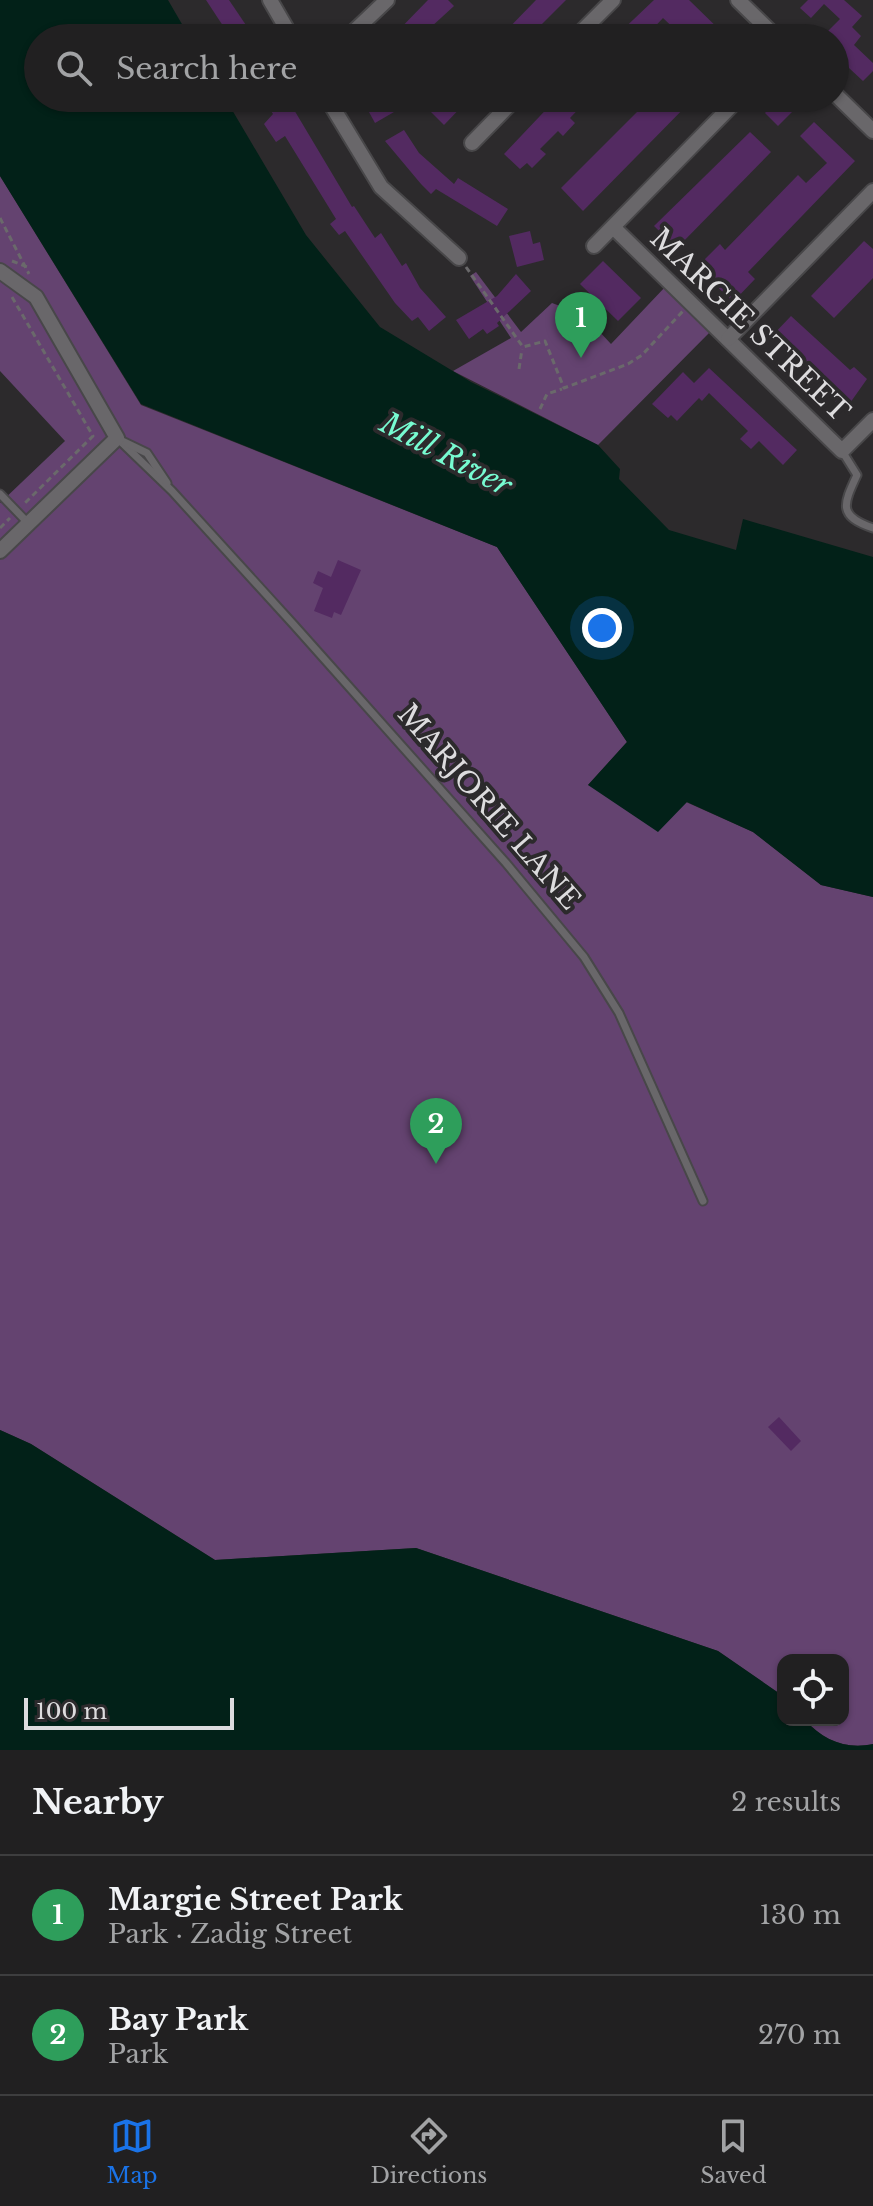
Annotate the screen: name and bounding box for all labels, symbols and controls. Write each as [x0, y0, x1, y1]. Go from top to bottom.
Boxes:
search box [24, 24, 849, 112]
icon: search [52, 46, 96, 90]
text: Search here [116, 50, 297, 87]
street label: MARGIE STREET [643, 221, 857, 430]
pin: 1 [555, 292, 607, 358]
water label: Mill River [373, 403, 519, 505]
your location [582, 608, 622, 648]
street label: MARJORIE LANE [390, 697, 588, 917]
pin: 2 [410, 1098, 462, 1164]
map controls [777, 1654, 849, 1726]
button: locate [777, 1654, 849, 1726]
scale bar [24, 1694, 234, 1730]
text: 100 m [36, 1698, 107, 1725]
text: Nearby [32, 1781, 164, 1823]
text: 2 results [731, 1786, 841, 1818]
text: Margie Street Park [108, 1881, 403, 1918]
text: 1 [52, 1899, 64, 1931]
text: 130 m [759, 1899, 841, 1931]
text: Park · Zadig Street [108, 1918, 352, 1950]
text: Bay Park [108, 2001, 248, 2038]
text: 2 [50, 2019, 66, 2051]
text: 270 m [758, 2019, 841, 2051]
text: Park [108, 2038, 168, 2070]
tab: Map [106, 2114, 158, 2189]
tab: Directions [370, 2114, 487, 2189]
tab: Saved [700, 2114, 767, 2189]

